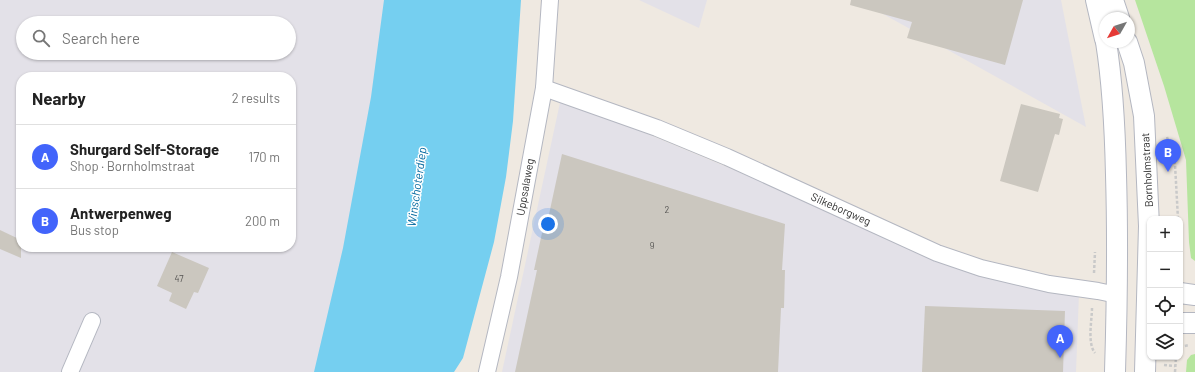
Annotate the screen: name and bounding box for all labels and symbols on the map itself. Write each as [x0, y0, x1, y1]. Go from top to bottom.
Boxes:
north arrow [1099, 12, 1135, 48]
street label: Bornholmstraat [1138, 132, 1155, 208]
pin: B [1155, 139, 1181, 172]
water label: Winschoterdiep [404, 146, 429, 227]
street label: Uppsalaweg [513, 157, 536, 216]
street label: Silkeborgweg [809, 190, 873, 228]
house number: 2 [665, 204, 670, 215]
your location [538, 214, 558, 234]
house number: 9 [650, 240, 655, 251]
house number: 47 [175, 273, 184, 284]
pin: A [1047, 325, 1073, 358]

